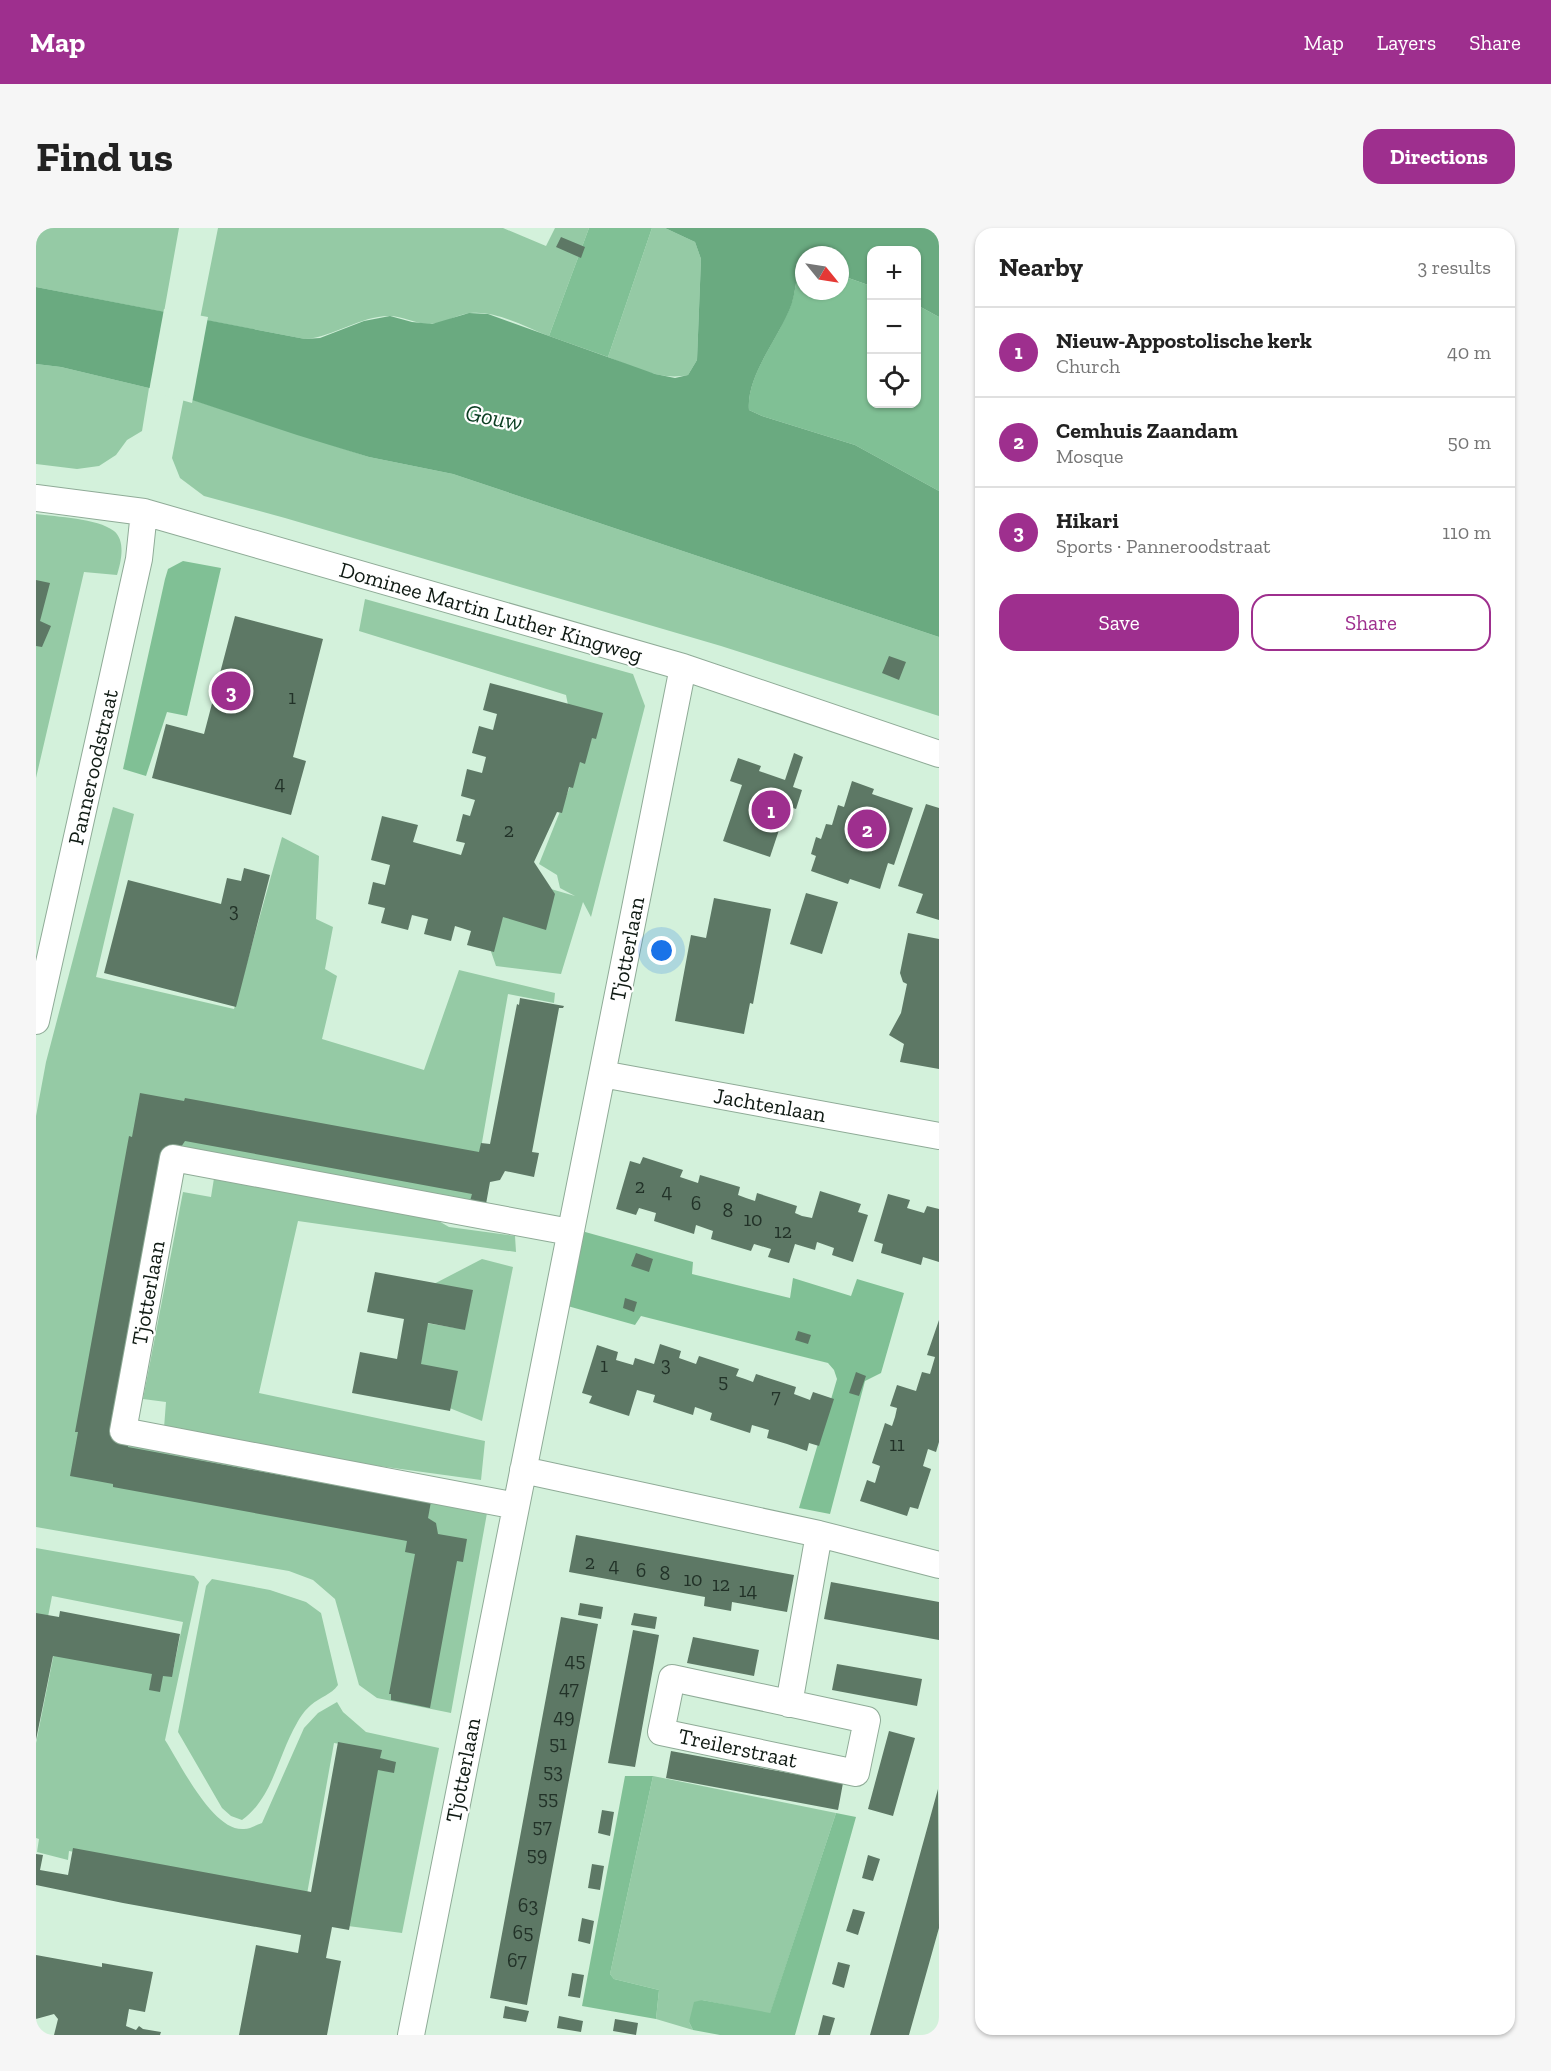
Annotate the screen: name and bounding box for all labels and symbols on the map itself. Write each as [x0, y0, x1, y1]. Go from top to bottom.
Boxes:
north arrow [795, 246, 849, 300]
water label: Gouw [463, 397, 525, 437]
street label: Dominee Martin Luther Kingweg [336, 556, 646, 668]
pin: 3 [212, 668, 250, 714]
house number: 1 [288, 685, 296, 709]
street label: Panneroodstraat [62, 686, 124, 848]
house number: 4 [275, 771, 286, 795]
pin: 1 [752, 788, 790, 832]
pin: 2 [848, 806, 886, 852]
house number: 2 [504, 818, 514, 842]
street label: Tjotterlaan [604, 894, 650, 1004]
house number: 3 [229, 898, 239, 922]
your location [647, 936, 676, 965]
street label: Jachtenlaan [712, 1082, 829, 1128]
house number: 2 [635, 1174, 645, 1198]
house number: 4 [662, 1179, 673, 1203]
house number: 6 [691, 1191, 701, 1215]
house number: 8 [723, 1198, 733, 1222]
house number: 10 [743, 1207, 763, 1231]
house number: 12 [774, 1219, 792, 1243]
street label: Tjotterlaan [126, 1238, 171, 1348]
house number: 3 [661, 1352, 671, 1376]
house number: 1 [600, 1353, 608, 1377]
house number: 5 [718, 1369, 728, 1393]
house number: 7 [771, 1384, 781, 1408]
house number: 11 [889, 1432, 905, 1456]
house number: 2 [585, 1550, 595, 1574]
house number: 4 [609, 1553, 620, 1577]
house number: 6 [636, 1558, 646, 1582]
house number: 8 [660, 1561, 670, 1585]
house number: 10 [683, 1567, 703, 1591]
house number: 12 [712, 1572, 730, 1596]
house number: 14 [739, 1578, 757, 1602]
house number: 45 [564, 1648, 586, 1672]
house number: 47 [559, 1676, 580, 1700]
house number: 49 [553, 1704, 575, 1728]
street label: Tjotterlaan [440, 1715, 486, 1825]
street label: Treilerstraat [676, 1722, 801, 1774]
house number: 51 [549, 1731, 567, 1755]
house number: 53 [543, 1759, 563, 1783]
house number: 55 [538, 1786, 558, 1810]
house number: 57 [532, 1814, 552, 1838]
house number: 59 [527, 1842, 547, 1866]
house number: 63 [518, 1893, 538, 1917]
house number: 65 [513, 1920, 533, 1944]
house number: 67 [507, 1948, 528, 1972]

